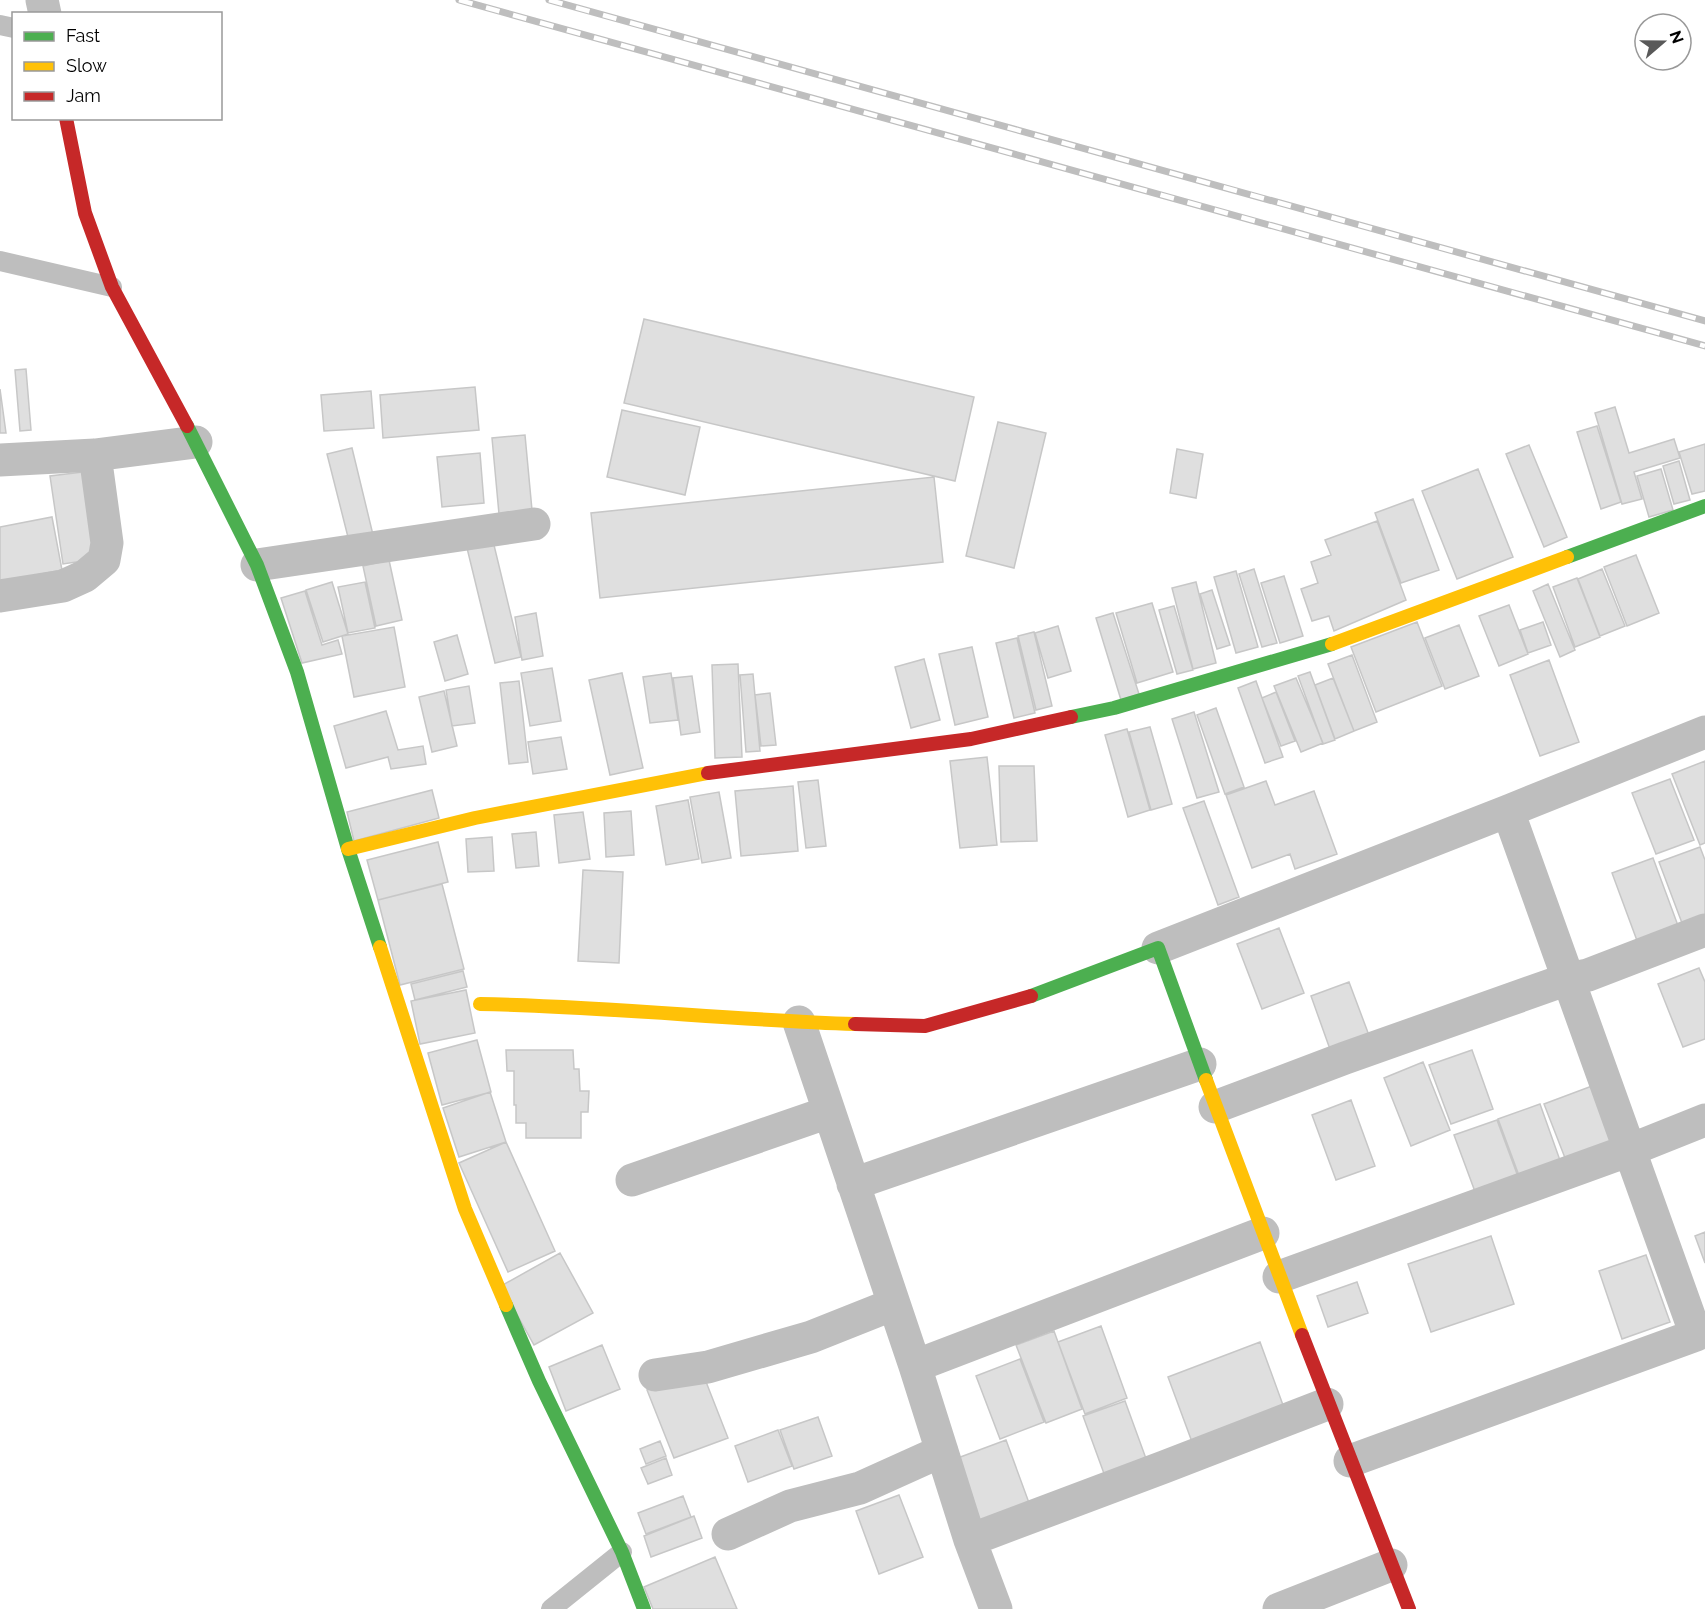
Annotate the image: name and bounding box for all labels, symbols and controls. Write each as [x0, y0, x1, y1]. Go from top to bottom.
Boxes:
legend [12, 12, 222, 120]
north arrow [1633, 12, 1693, 72]
text: Fast [66, 25, 100, 46]
text: N [1666, 28, 1688, 46]
text: Slow [66, 55, 107, 76]
text: Jam [66, 85, 101, 106]

